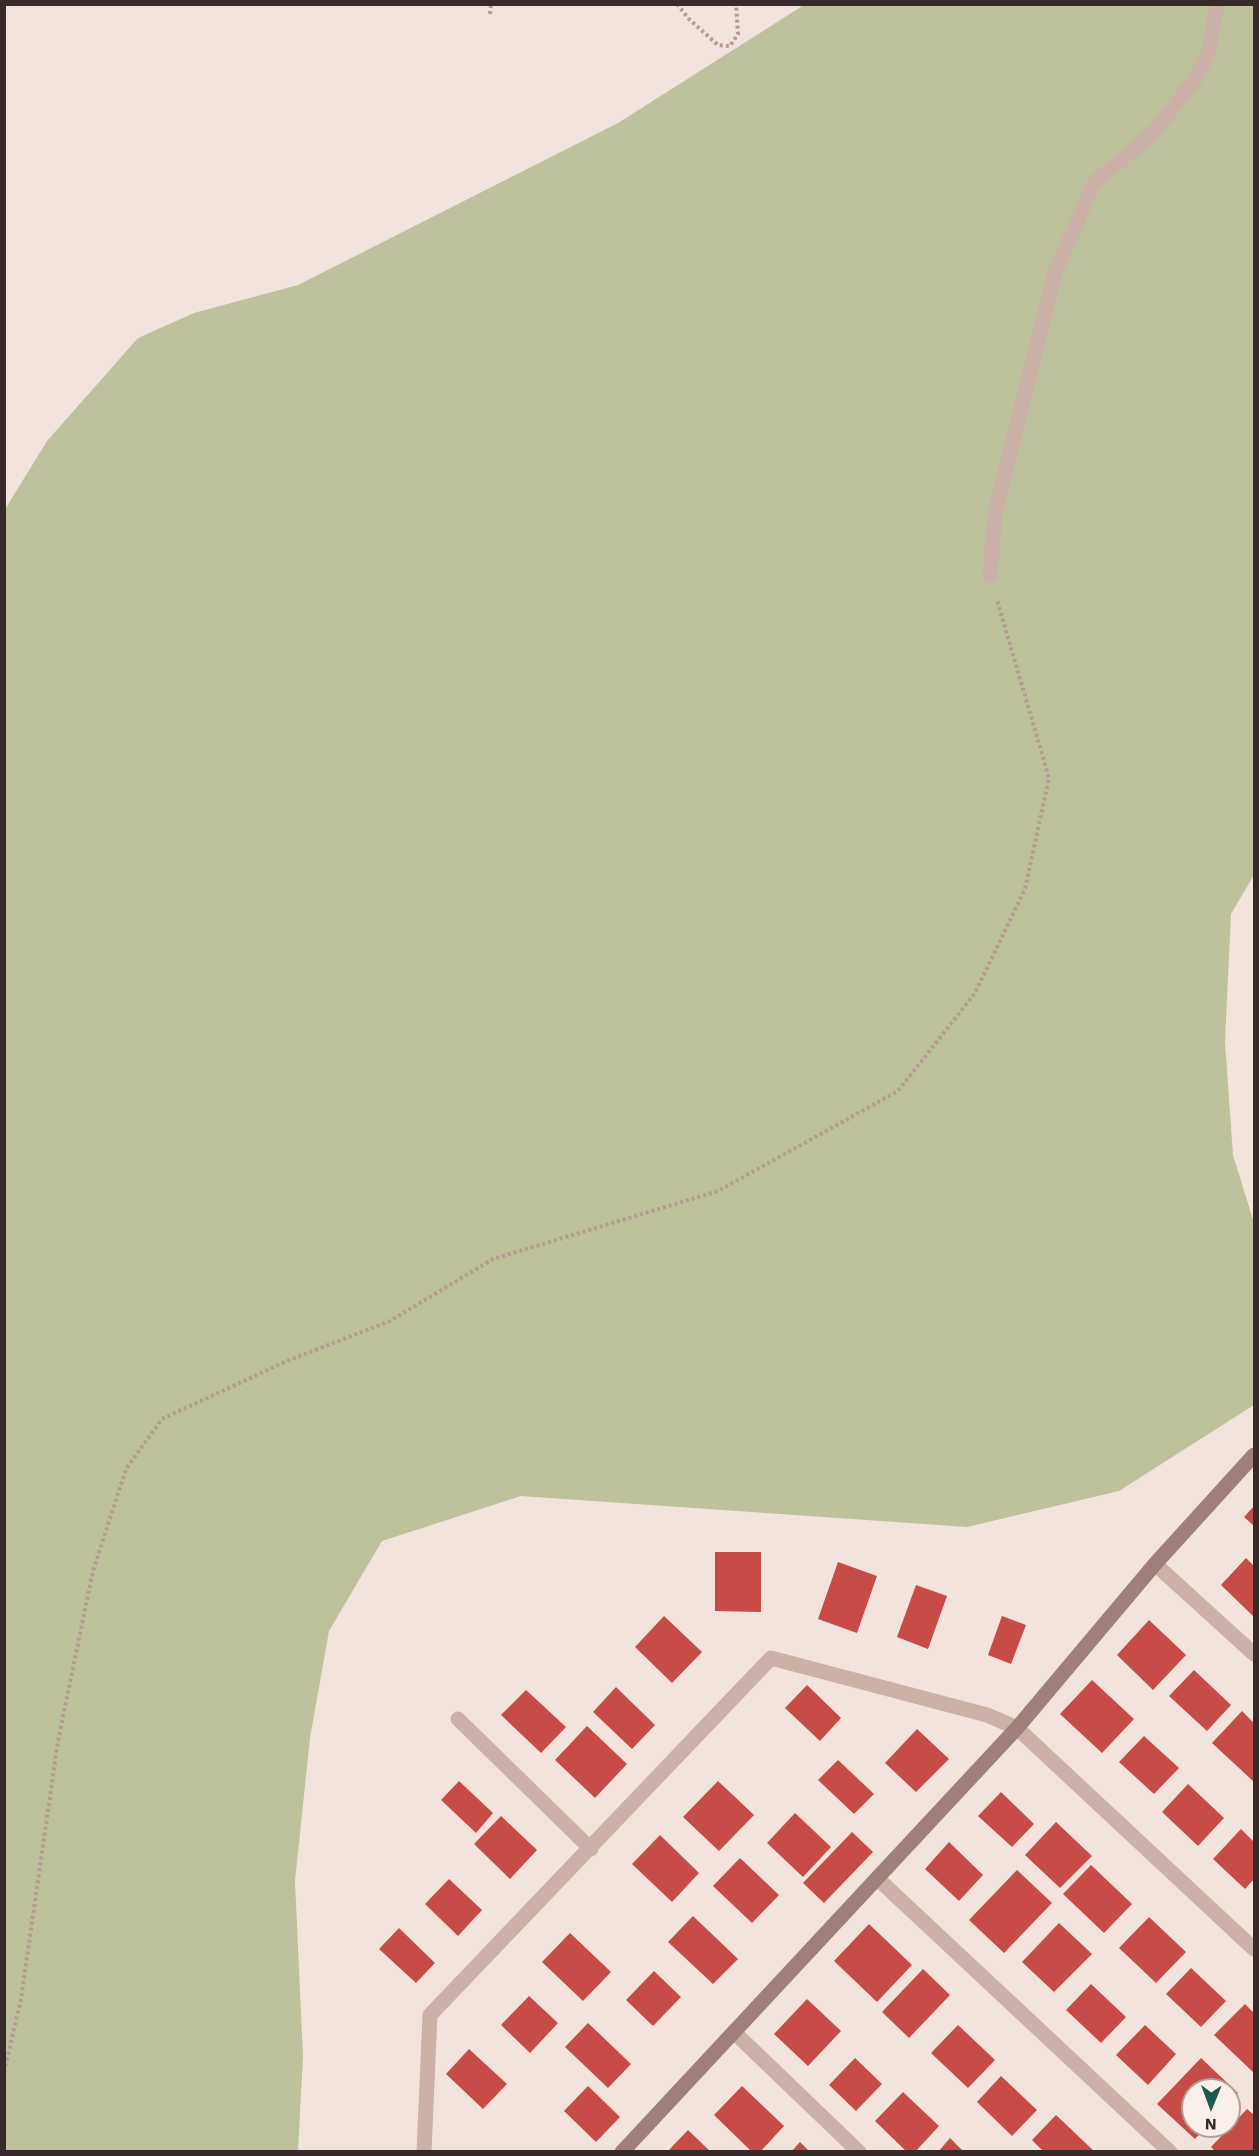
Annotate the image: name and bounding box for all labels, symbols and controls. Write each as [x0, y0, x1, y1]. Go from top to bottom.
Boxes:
north arrow [1181, 2078, 1241, 2138]
text: N [1205, 2115, 1217, 2134]

